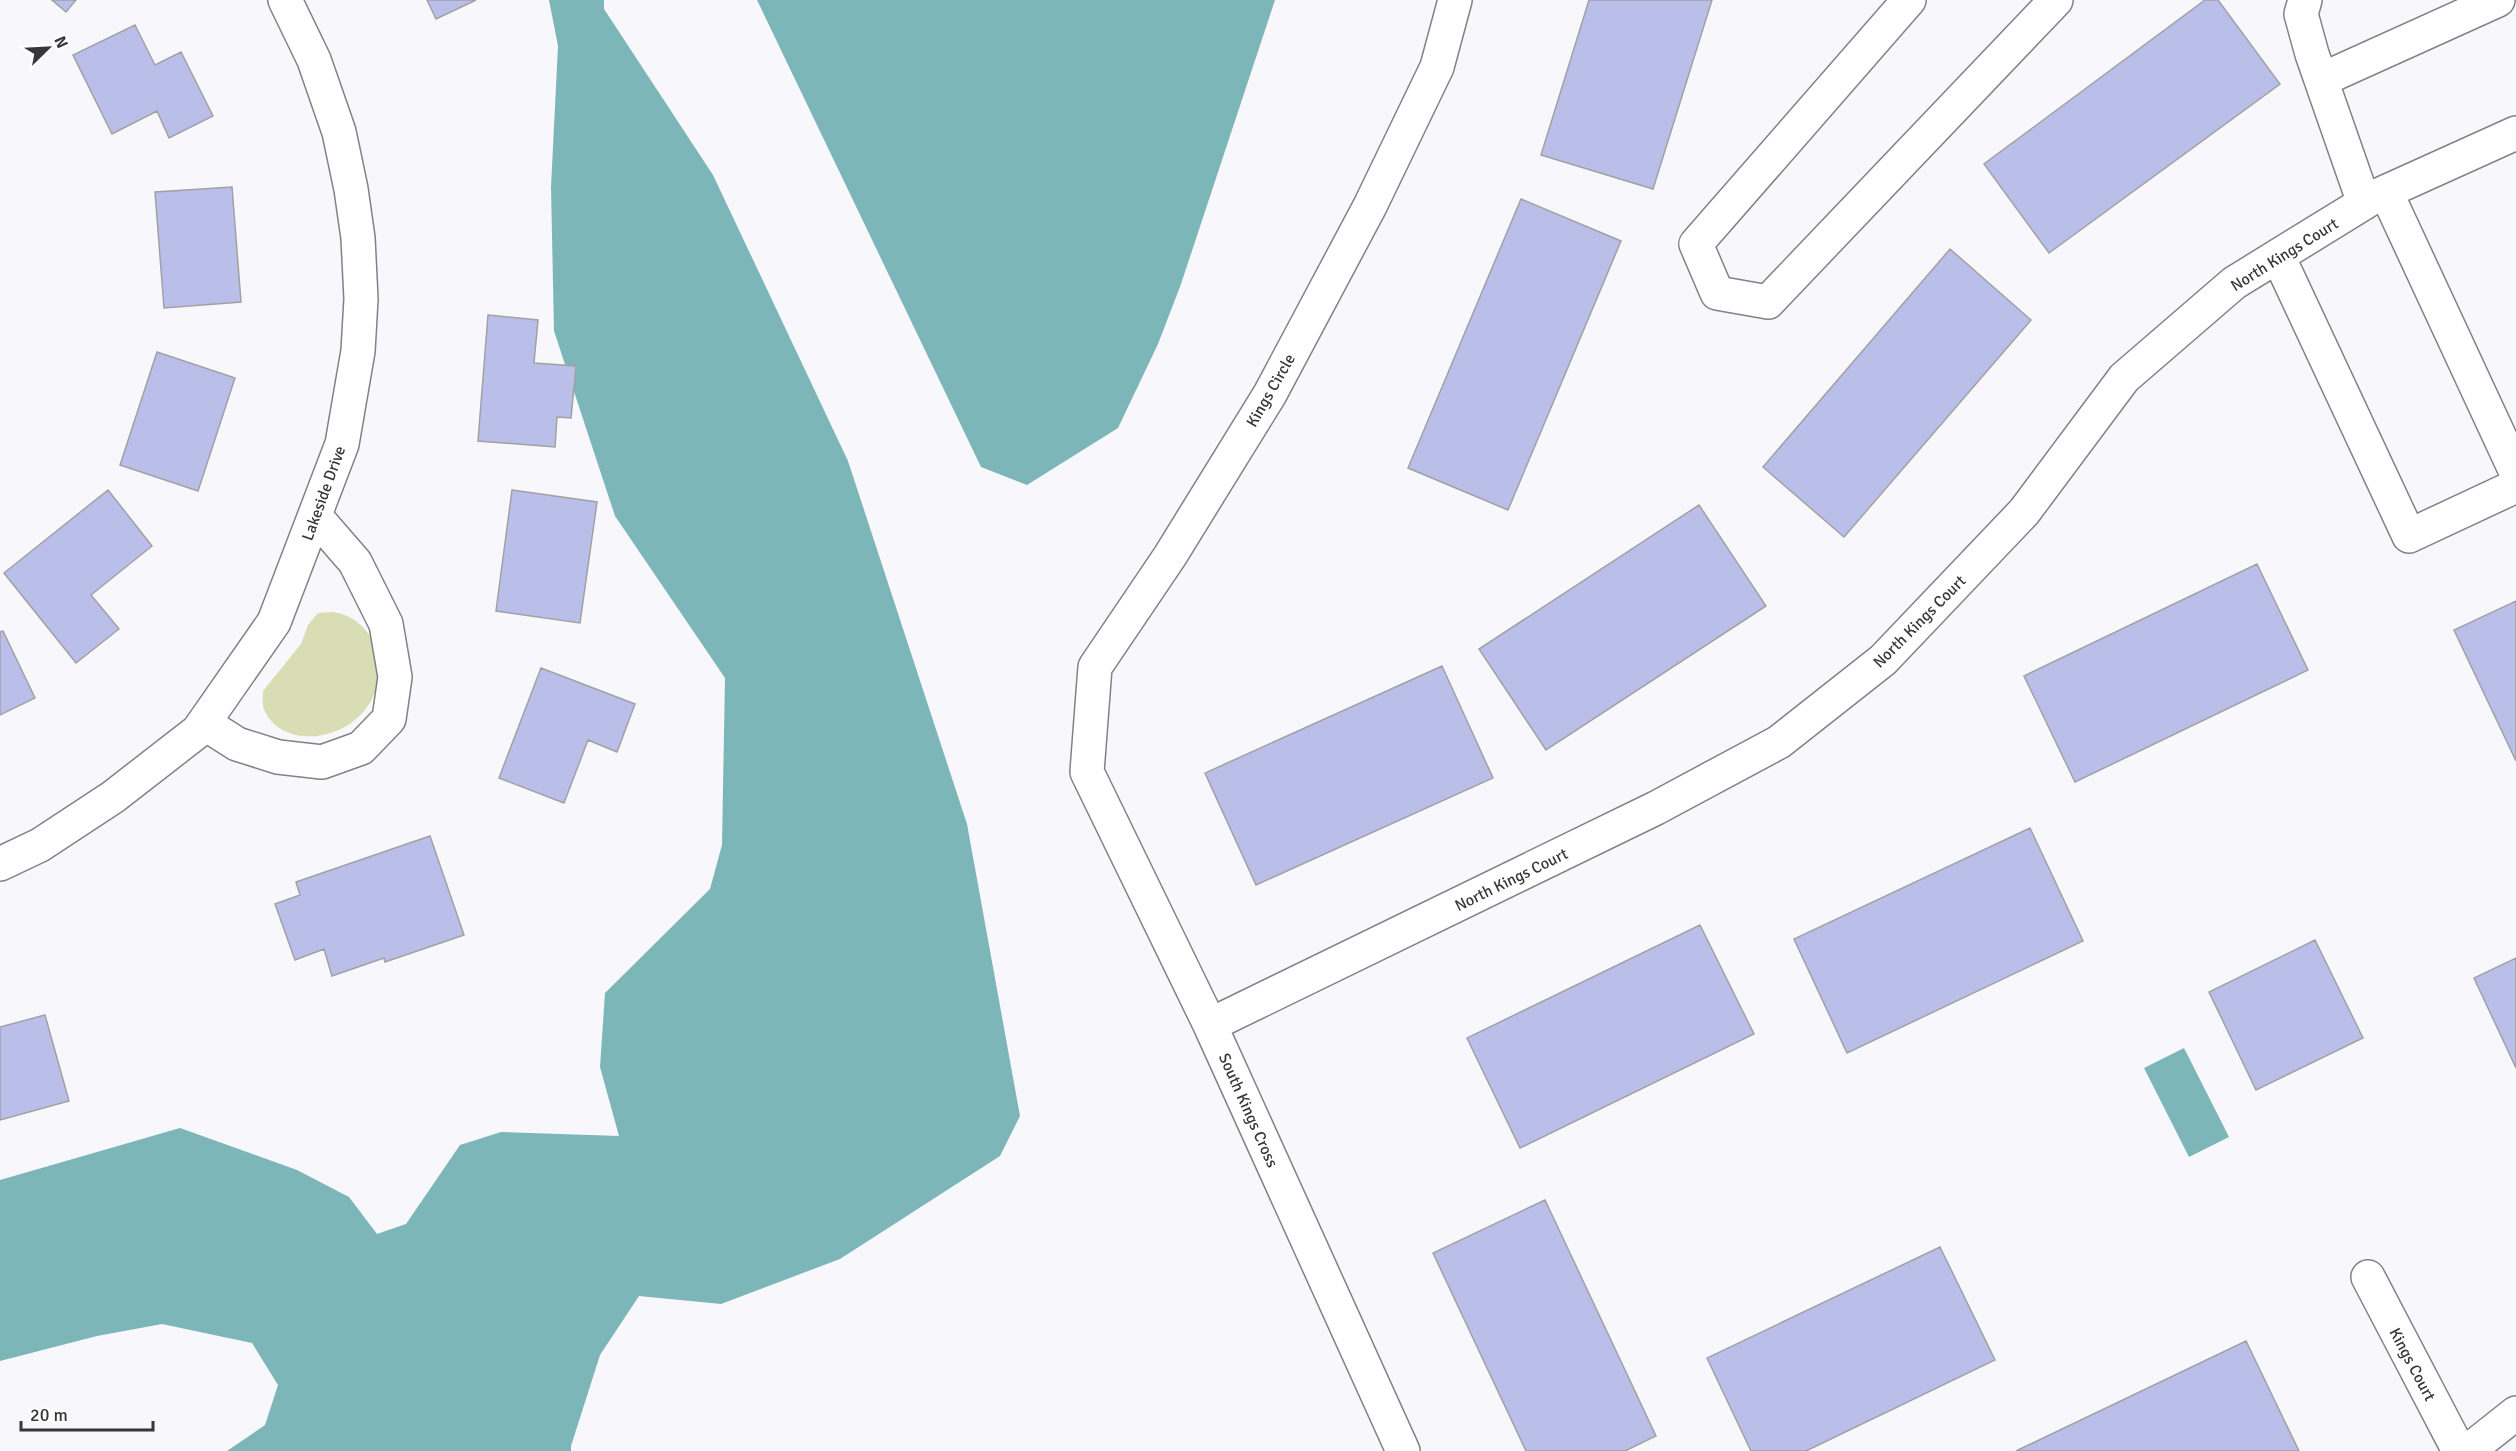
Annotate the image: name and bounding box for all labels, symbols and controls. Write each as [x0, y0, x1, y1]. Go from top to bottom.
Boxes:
north arrow [18, 18, 78, 78]
text: N [49, 33, 72, 51]
street label: North Kings Court [2227, 214, 2342, 296]
street label: Kings Circle [1242, 350, 1300, 431]
street label: Lakeside Drive [298, 443, 350, 543]
street label: North Kings Court [1869, 571, 1971, 672]
street label: North Kings Court [1452, 844, 1572, 916]
street label: South Kings Cross [1214, 1050, 1282, 1171]
street label: Kings Court [2385, 1324, 2440, 1405]
scale bar [21, 1394, 153, 1432]
text: 20 m [30, 1404, 68, 1426]

